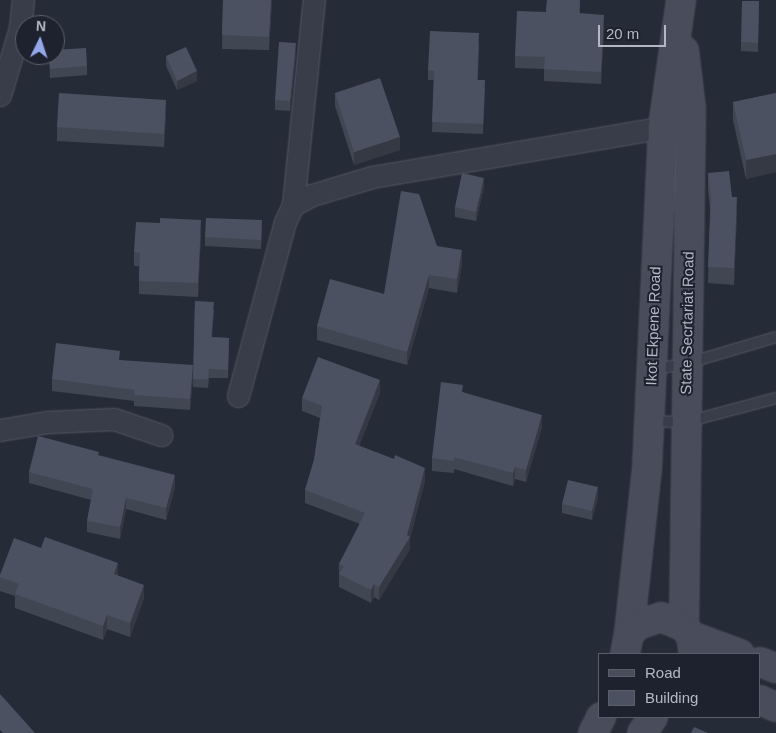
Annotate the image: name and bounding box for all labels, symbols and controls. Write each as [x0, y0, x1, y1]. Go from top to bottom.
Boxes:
north arrow [15, 15, 65, 65]
scale bar [601, 15, 668, 47]
text: N [35, 18, 47, 34]
text: 20 m [606, 25, 639, 42]
street label: State Secrtariat Road [677, 251, 697, 395]
street label: Ikot Ekpene Road [642, 266, 664, 386]
legend [598, 653, 761, 718]
text: Road [645, 664, 681, 681]
text: Building [645, 689, 698, 706]

